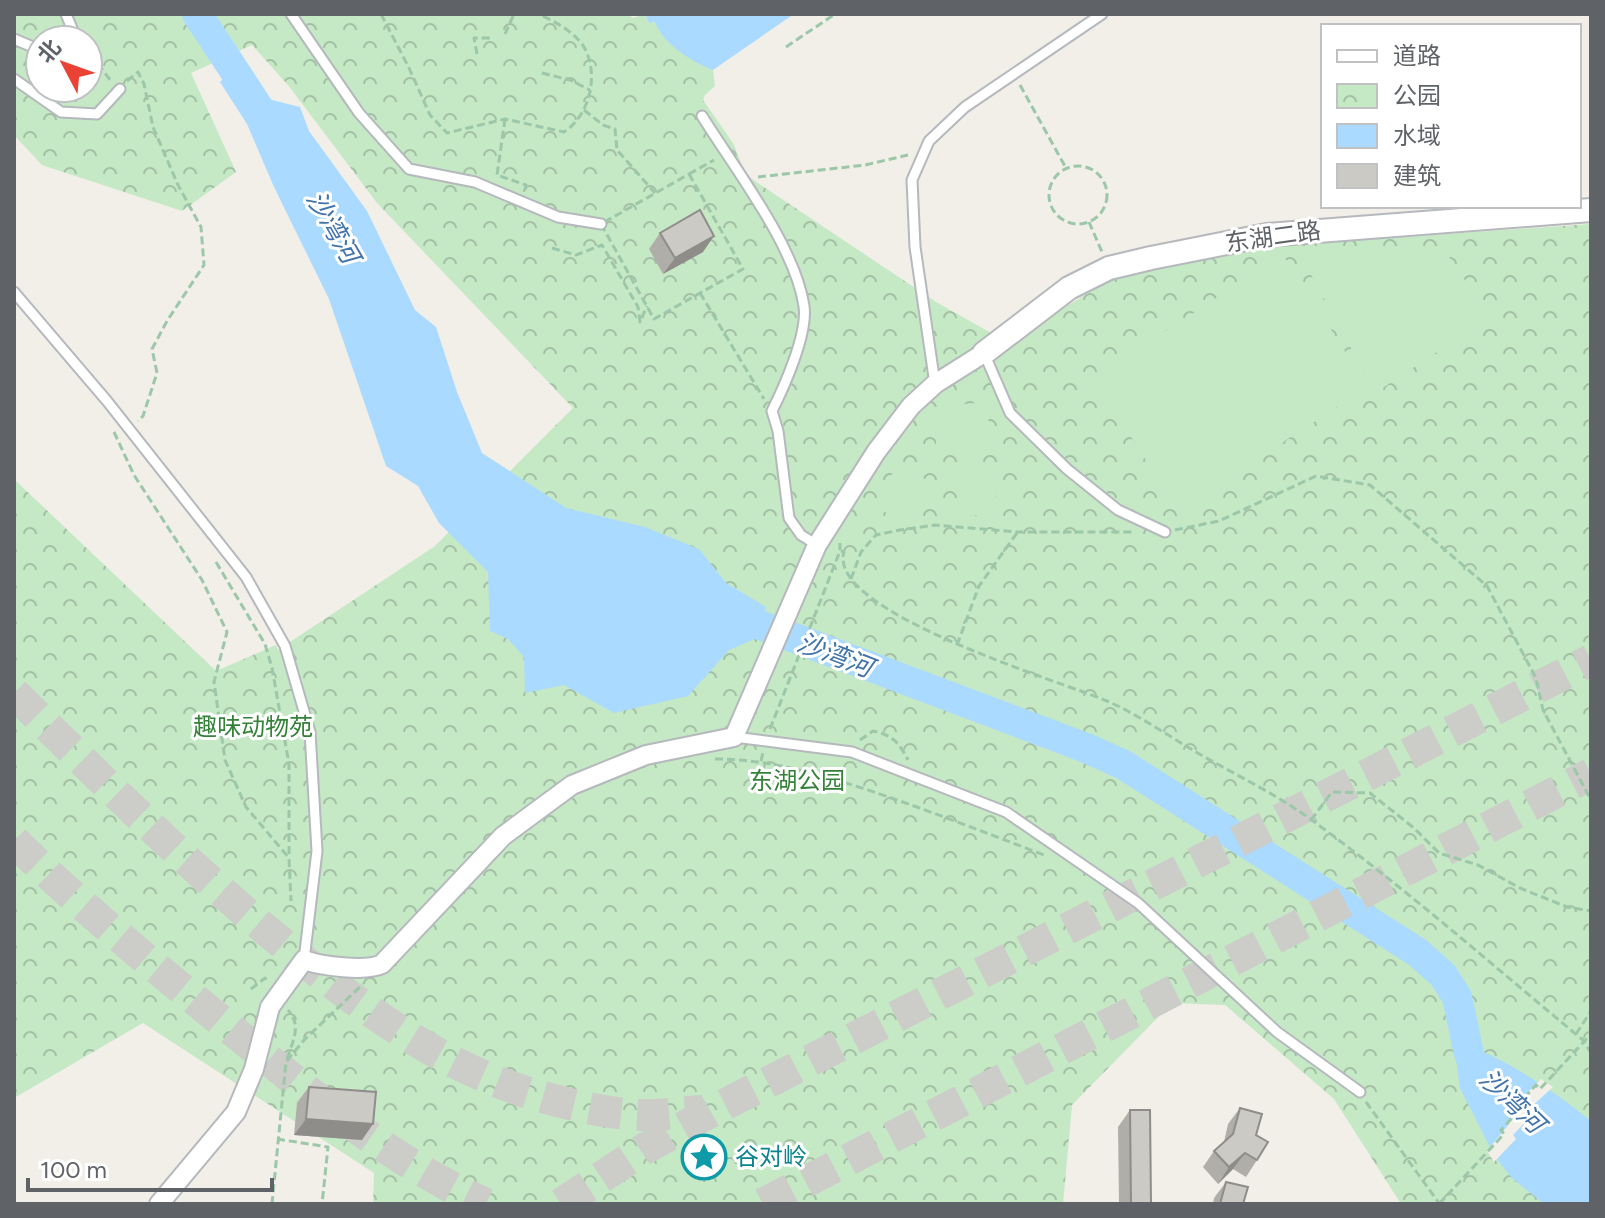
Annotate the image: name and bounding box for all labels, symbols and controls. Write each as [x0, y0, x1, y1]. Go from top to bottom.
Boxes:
north arrow [24, 24, 104, 104]
legend [1321, 24, 1581, 208]
text: 北 [32, 34, 67, 68]
text: 道路 [1393, 41, 1441, 70]
text: 公园 [1393, 81, 1441, 110]
text: 水域 [1393, 121, 1441, 150]
text: 建筑 [1393, 161, 1441, 190]
water label: 沙湾河 [300, 185, 369, 273]
street label: 东湖二路 [1223, 215, 1322, 258]
water label: 沙湾河 [793, 626, 882, 686]
park label: 趣味动物苑 [193, 712, 313, 741]
park label: 东湖公园 [749, 766, 845, 795]
water label: 沙湾河 [1473, 1062, 1555, 1143]
place icon: 谷对岭 [680, 1133, 728, 1181]
scale bar [28, 1142, 272, 1192]
place label: 谷对岭 [735, 1142, 807, 1171]
text: 100 m [40, 1155, 107, 1184]

